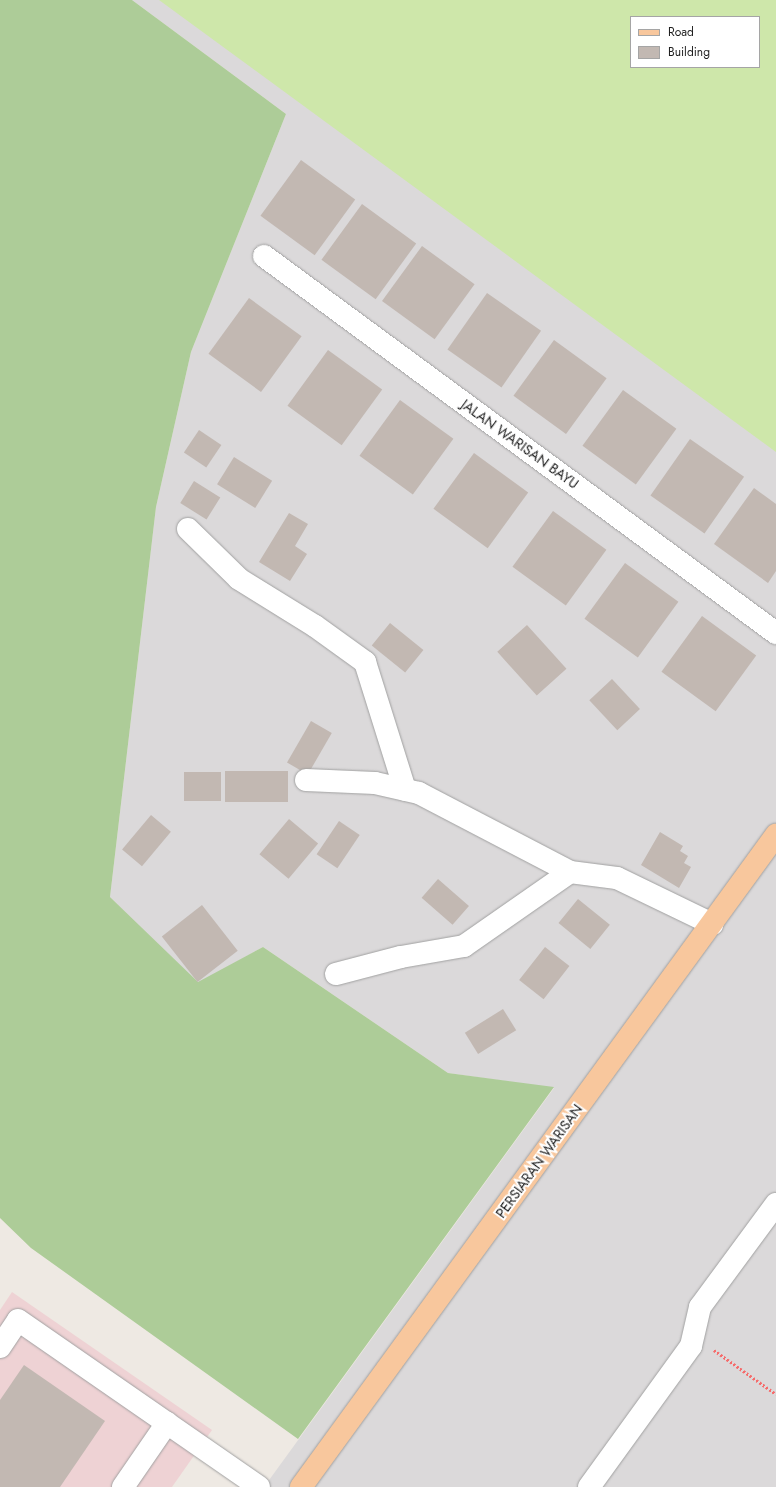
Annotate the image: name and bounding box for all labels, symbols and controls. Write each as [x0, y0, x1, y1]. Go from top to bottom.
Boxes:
legend [630, 16, 760, 68]
text: Road [668, 23, 694, 41]
text: Building [668, 43, 710, 61]
street label: JALAN WARISAN BAYU [458, 396, 582, 492]
street label: PERSIARAN WARISAN [492, 1101, 586, 1221]

